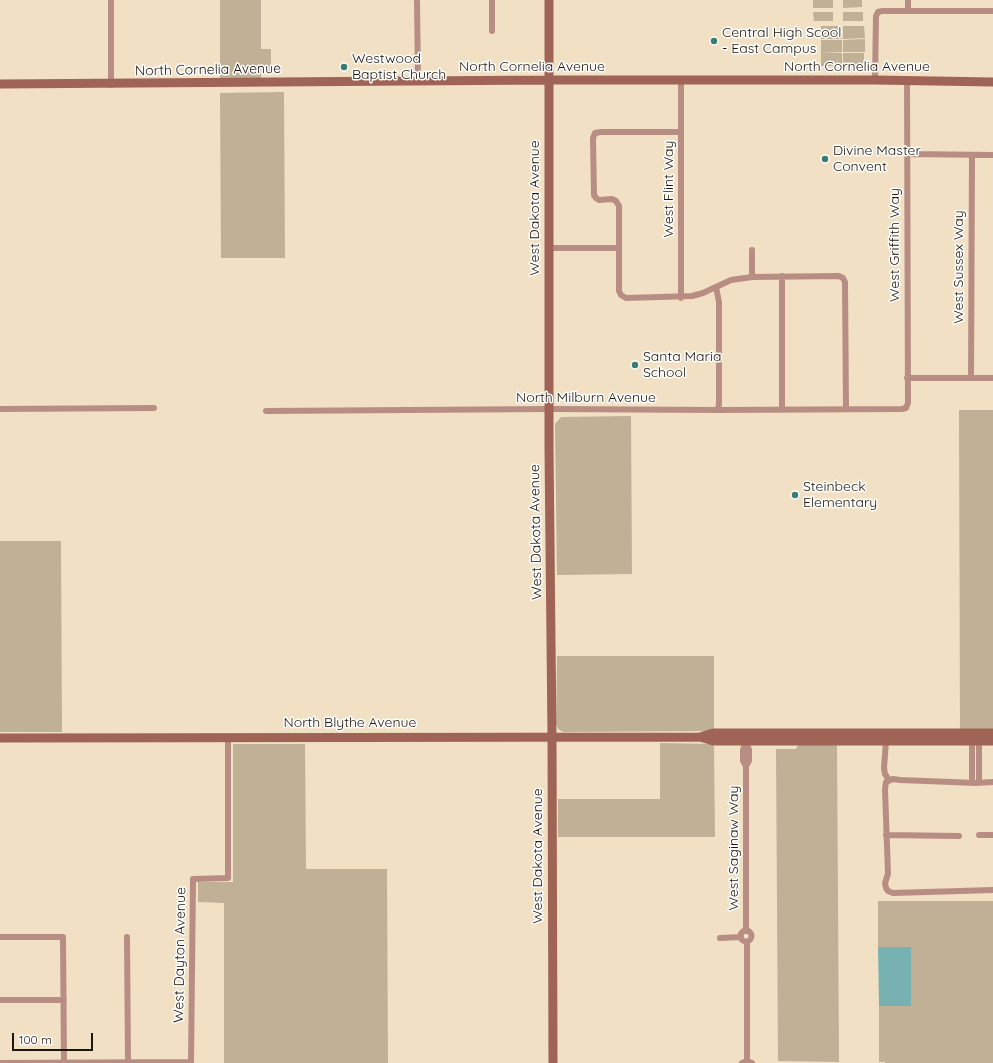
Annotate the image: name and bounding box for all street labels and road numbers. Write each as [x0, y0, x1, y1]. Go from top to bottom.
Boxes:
street label: North Cornelia Avenue [459, 59, 605, 75]
street label: North Cornelia Avenue [784, 59, 930, 75]
street label: North Cornelia Avenue [135, 60, 281, 80]
street label: West Dakota Avenue [527, 140, 543, 276]
street label: West Flint Way [661, 141, 677, 237]
street label: West Griffith Way [887, 188, 903, 302]
street label: West Sussex Way [951, 210, 967, 324]
street label: North Milburn Avenue [516, 390, 656, 406]
street label: West Dakota Avenue [526, 464, 546, 600]
street label: North Blythe Avenue [284, 715, 416, 731]
street label: West Saginaw Way [726, 785, 742, 911]
street label: West Dakota Avenue [530, 788, 546, 924]
street label: West Dayton Avenue [170, 887, 190, 1023]

